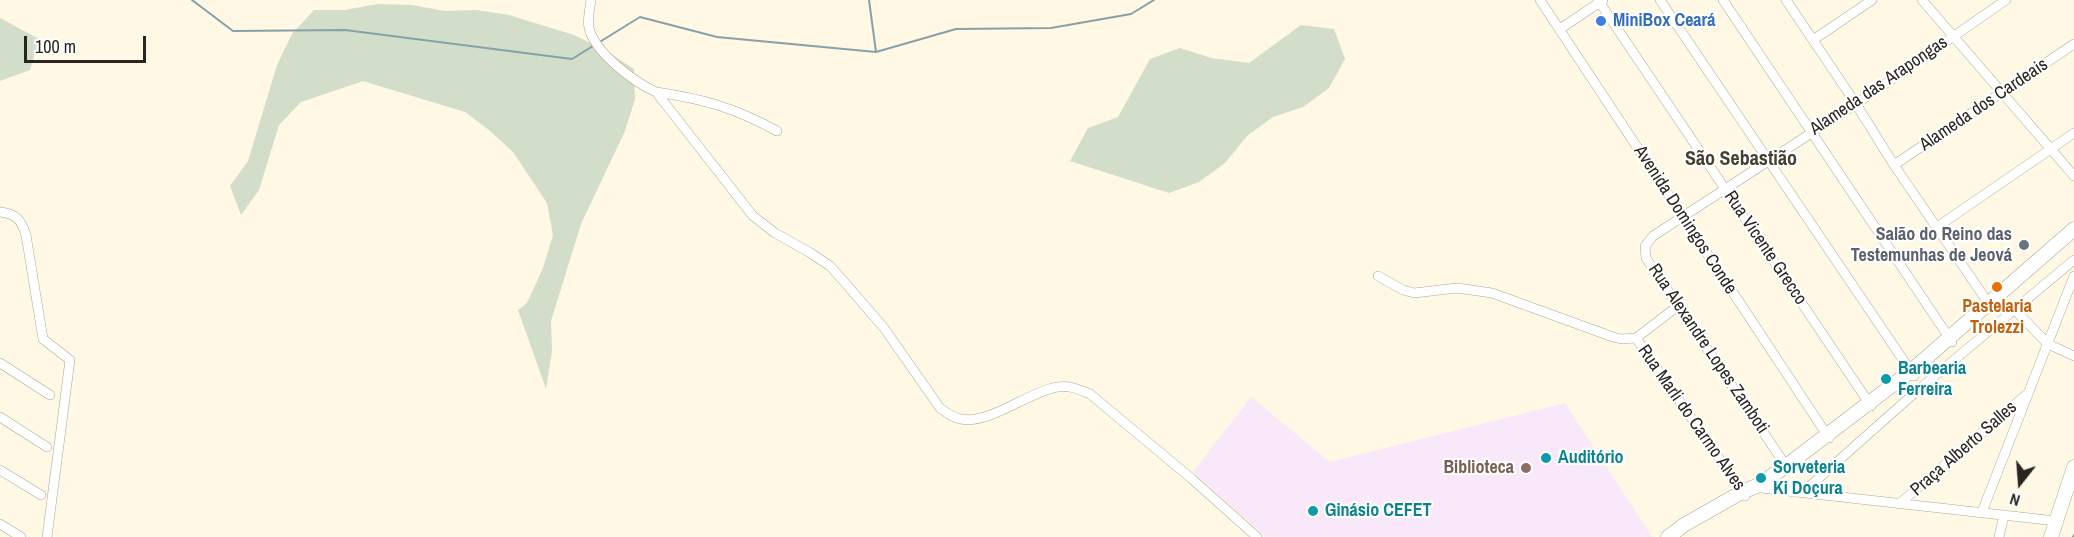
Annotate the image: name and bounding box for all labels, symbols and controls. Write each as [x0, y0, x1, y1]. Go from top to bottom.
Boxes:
place label: MiniBox Ceará [1613, 10, 1716, 32]
marker: MiniBox Ceará [1594, 14, 1608, 28]
scale bar [27, 24, 148, 62]
street label: Alameda das Arapongas [1806, 32, 1952, 140]
text: 100 m [35, 34, 76, 59]
street label: Alameda dos Cardeais [1916, 54, 2052, 156]
street label: Avenida Domingos Conde [1629, 142, 1741, 298]
district label: São Sebastião [1685, 148, 1797, 172]
street label: Rua Vicente Grecco [1719, 187, 1811, 309]
place label: Salão do Reino das Testemunhas de Jeová [1851, 224, 2012, 266]
marker: Salão do Reino das Testemunhas de Jeová [2017, 238, 2031, 252]
street label: Rua Alexandre Lopes Zamboti [1643, 260, 1773, 438]
marker: Pastelaria Trolezzi [1990, 280, 2004, 294]
place label: Pastelaria Trolezzi [1962, 296, 2032, 338]
street label: Rua Marli do Carmo Alves [1633, 341, 1749, 495]
place label: Barbearia Ferreira [1898, 358, 1966, 400]
marker: Barbearia Ferreira [1879, 372, 1893, 386]
street label: Praça Alberto Salles [1906, 397, 2022, 501]
place label: Auditório [1558, 447, 1624, 469]
marker: Auditório [1539, 451, 1553, 465]
north arrow [1990, 453, 2050, 513]
place label: Biblioteca [1443, 457, 1514, 479]
place label: Sorveteria Ki Doçura [1773, 457, 1845, 500]
marker: Biblioteca [1519, 461, 1533, 475]
marker: Sorveteria Ki Doçura [1754, 471, 1768, 485]
text: N [2007, 488, 2022, 512]
place label: Ginásio CEFET [1325, 500, 1432, 522]
marker: Ginásio CEFET [1306, 504, 1320, 518]

